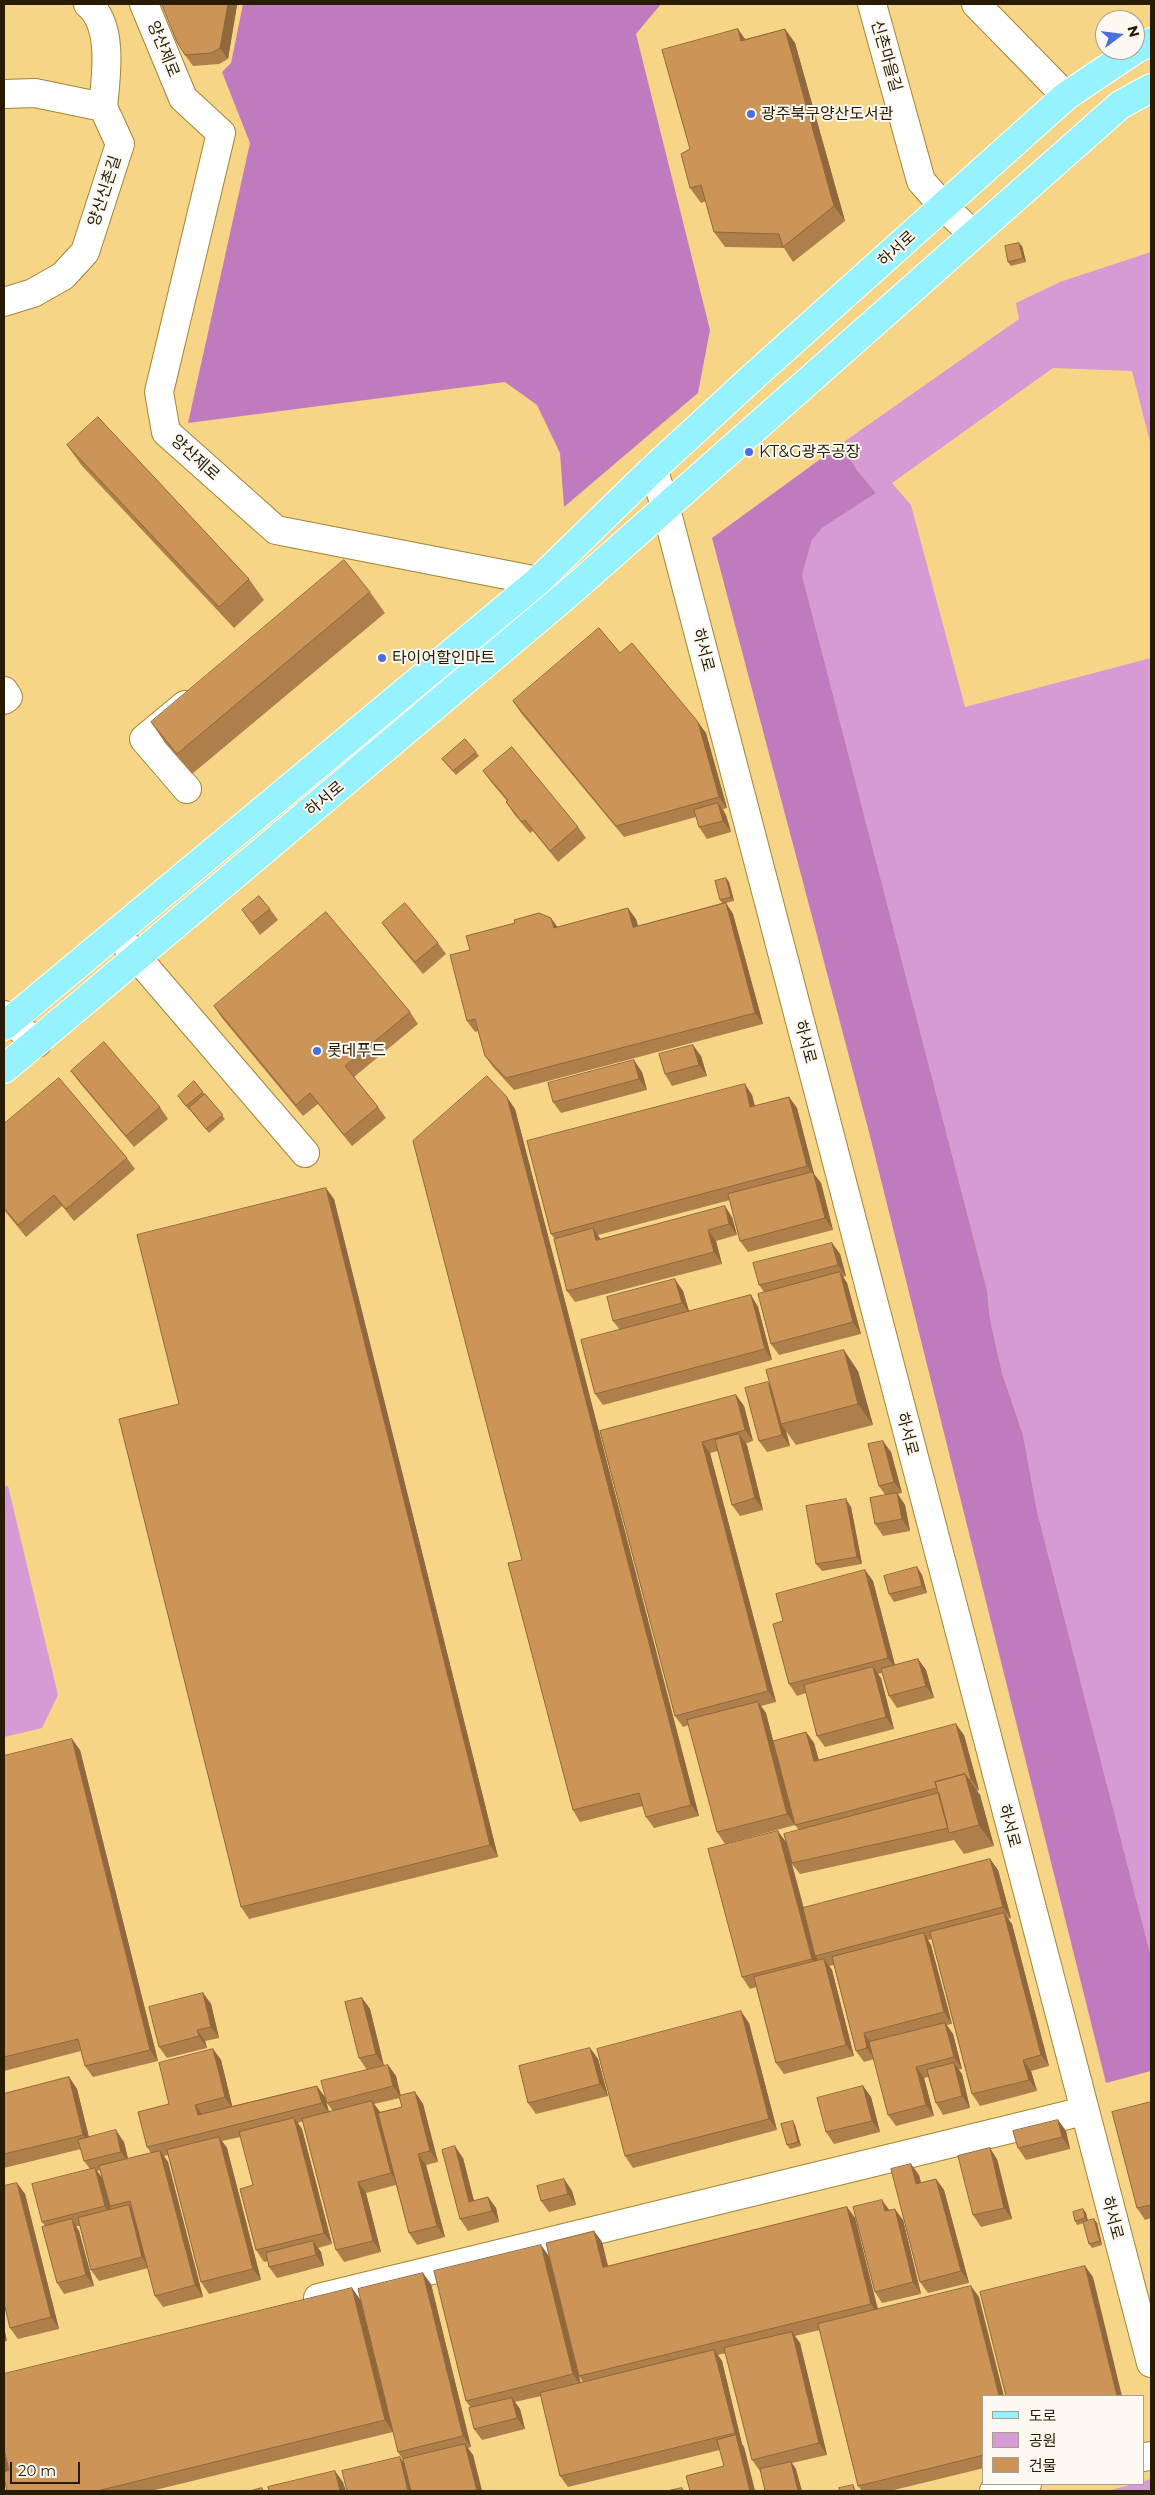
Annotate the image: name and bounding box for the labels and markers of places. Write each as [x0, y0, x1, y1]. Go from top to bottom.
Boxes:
place label: 광주북구양산도서관 [761, 104, 893, 124]
marker: 광주북구양산도서관 [745, 108, 757, 120]
place label: KT&G광주공장 [759, 442, 860, 462]
marker: KT&G광주공장 [743, 446, 755, 458]
place label: 타이어할인마트 [392, 648, 495, 668]
marker: 타이어할인마트 [376, 652, 388, 664]
place label: 롯데푸드 [327, 1041, 386, 1061]
marker: 롯데푸드 [311, 1045, 323, 1057]

